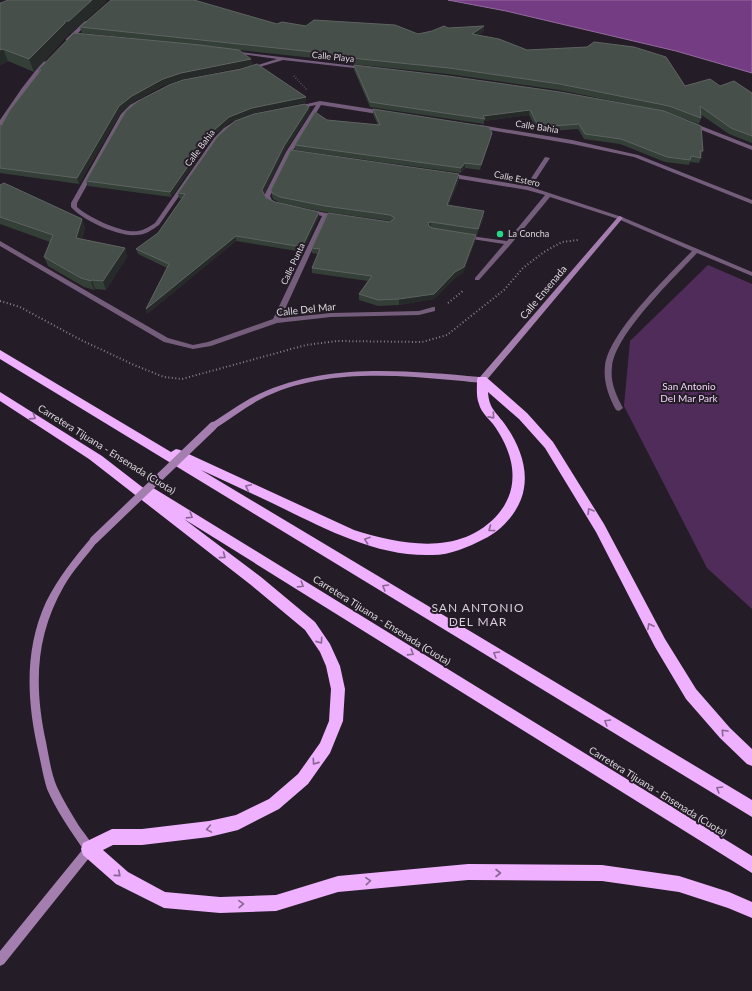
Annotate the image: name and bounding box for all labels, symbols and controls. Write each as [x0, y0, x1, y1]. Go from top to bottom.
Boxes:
street label: Calle Playa [311, 49, 355, 64]
street label: Calle Bahia [515, 118, 560, 135]
street label: Calle Bahia [182, 127, 217, 168]
street label: Calle Estero [493, 168, 541, 189]
place label: La Concha [508, 228, 549, 239]
marker: La Concha [495, 229, 505, 239]
street label: Calle Punta [278, 241, 307, 286]
street label: Calle Ensenada [517, 263, 569, 321]
street label: Calle Del Mar [276, 300, 337, 318]
park label: San Antonio Del Mar Park [660, 380, 719, 404]
street label: Carretera Tijuana - Ensenada (Cuota) [36, 402, 178, 497]
one-way arrow [488, 411, 495, 419]
one-way arrow [29, 413, 36, 420]
one-way arrow [245, 484, 253, 492]
one-way arrow [587, 508, 594, 515]
one-way arrow [186, 512, 193, 519]
one-way arrow [488, 525, 495, 532]
one-way arrow [363, 536, 370, 544]
one-way arrow [218, 551, 225, 558]
street label: Carretera Tijuana - Ensenada (Cuota) [311, 573, 453, 668]
one-way arrow [297, 580, 304, 588]
one-way arrow [382, 584, 389, 592]
district label: SAN ANTONIO DEL MAR [431, 600, 525, 629]
one-way arrow [648, 622, 655, 630]
one-way arrow [315, 637, 323, 644]
one-way arrow [407, 649, 414, 656]
one-way arrow [493, 652, 500, 659]
one-way arrow [604, 719, 611, 726]
one-way arrow [721, 729, 729, 737]
street label: Carretera Tijuana - Ensenada (Cuota) [587, 744, 729, 839]
one-way arrow [312, 758, 320, 765]
one-way arrow [716, 786, 723, 794]
one-way arrow [206, 824, 212, 833]
one-way arrow [495, 869, 501, 877]
one-way arrow [114, 870, 121, 877]
one-way arrow [365, 877, 371, 886]
one-way arrow [238, 900, 244, 908]

